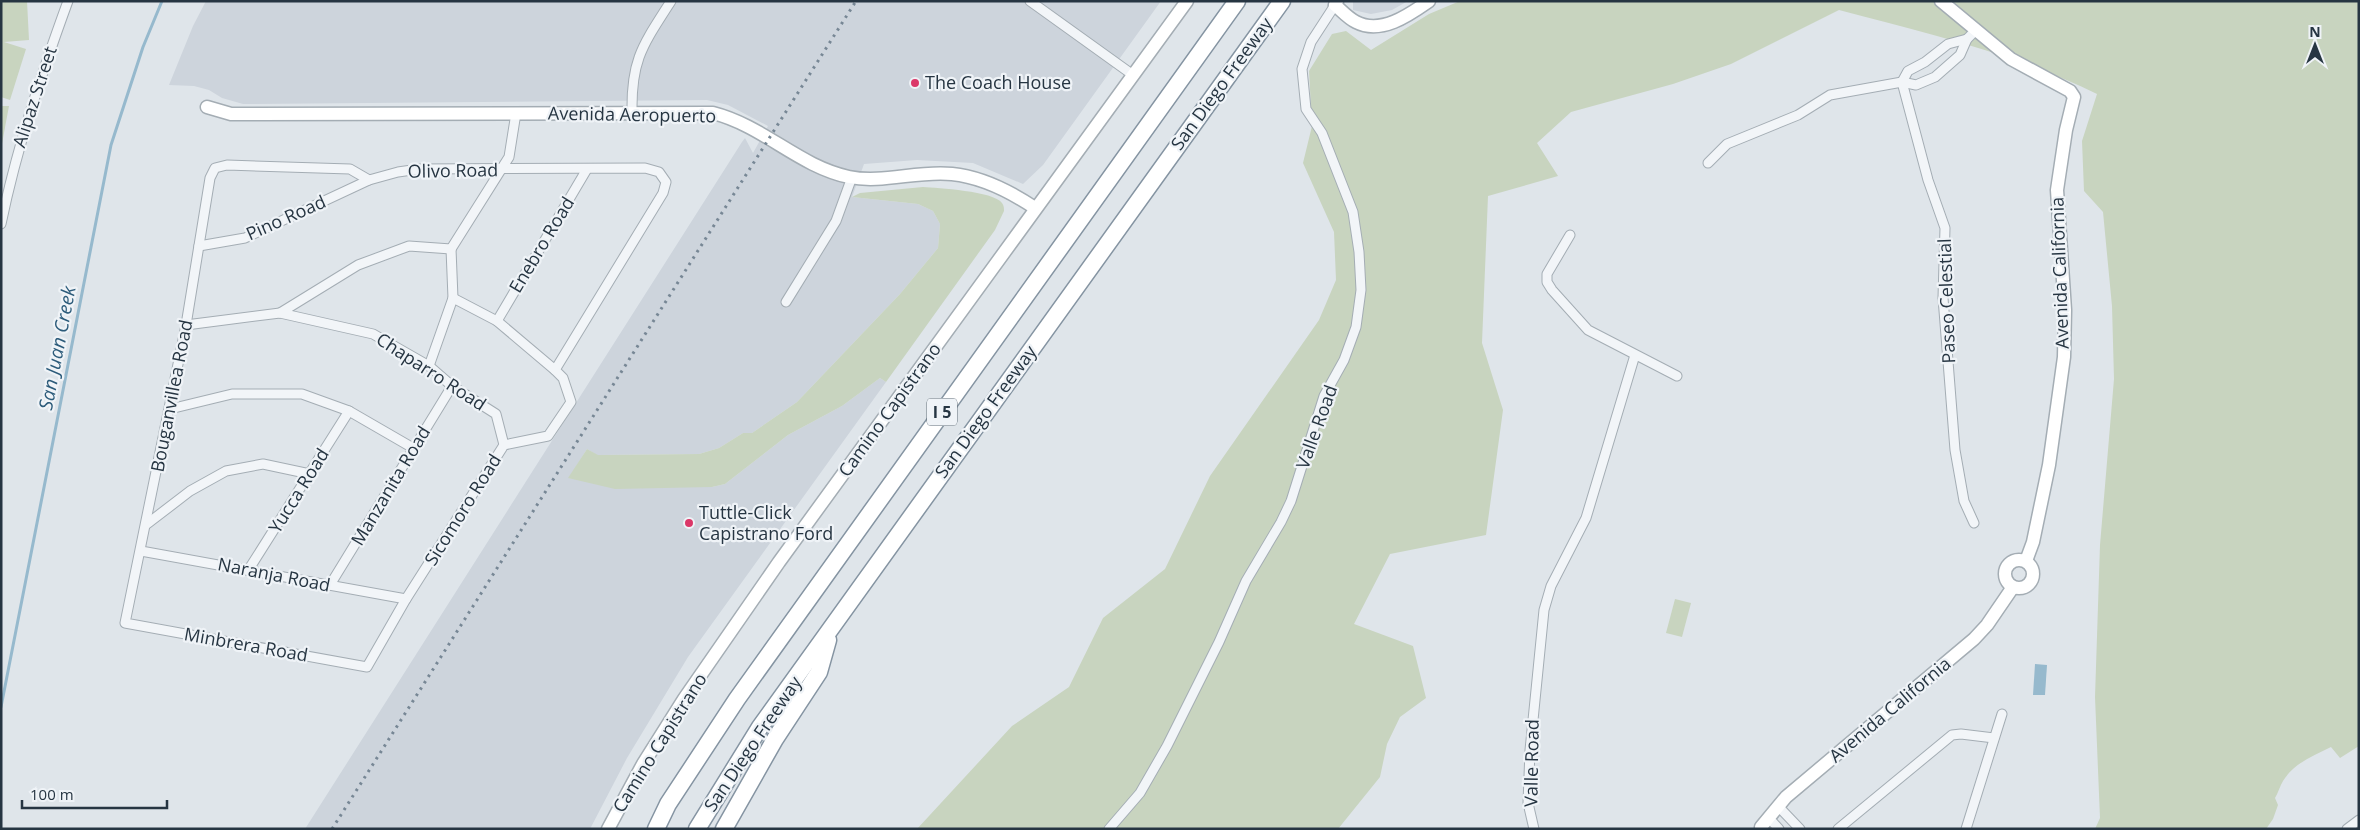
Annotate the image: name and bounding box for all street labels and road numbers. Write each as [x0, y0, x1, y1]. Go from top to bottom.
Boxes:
street label: San Diego Freeway [1165, 11, 1278, 155]
street label: Alipaz Street [6, 43, 62, 150]
street label: Avenida Aeropuerto [548, 101, 716, 127]
street label: Olivo Road [408, 157, 498, 183]
street label: Pino Road [242, 189, 329, 245]
street label: Enebro Road [503, 192, 579, 297]
street label: Avenida California [2044, 197, 2074, 349]
street label: Paseo Celestial [1932, 238, 1960, 364]
street label: Bouganvillea Road [144, 318, 198, 474]
street label: Chaparro Road [372, 327, 491, 416]
street label: Camino Capistrano [832, 338, 946, 481]
street label: San Diego Freeway [929, 339, 1042, 483]
street label: Valle Road [1290, 381, 1342, 472]
road number: I 5 [927, 398, 957, 426]
street label: Manzanita Road [345, 421, 435, 550]
street label: Yucca Road [263, 443, 334, 538]
street label: Sicomoro Road [418, 449, 506, 570]
street label: Naranja Road [216, 551, 333, 597]
street label: Minbrera Road [182, 621, 310, 667]
street label: Avenida California [1823, 651, 1955, 767]
street label: Camino Capistrano [607, 668, 712, 817]
street label: San Diego Freeway [698, 670, 807, 816]
street label: Valle Road [1518, 719, 1544, 807]

